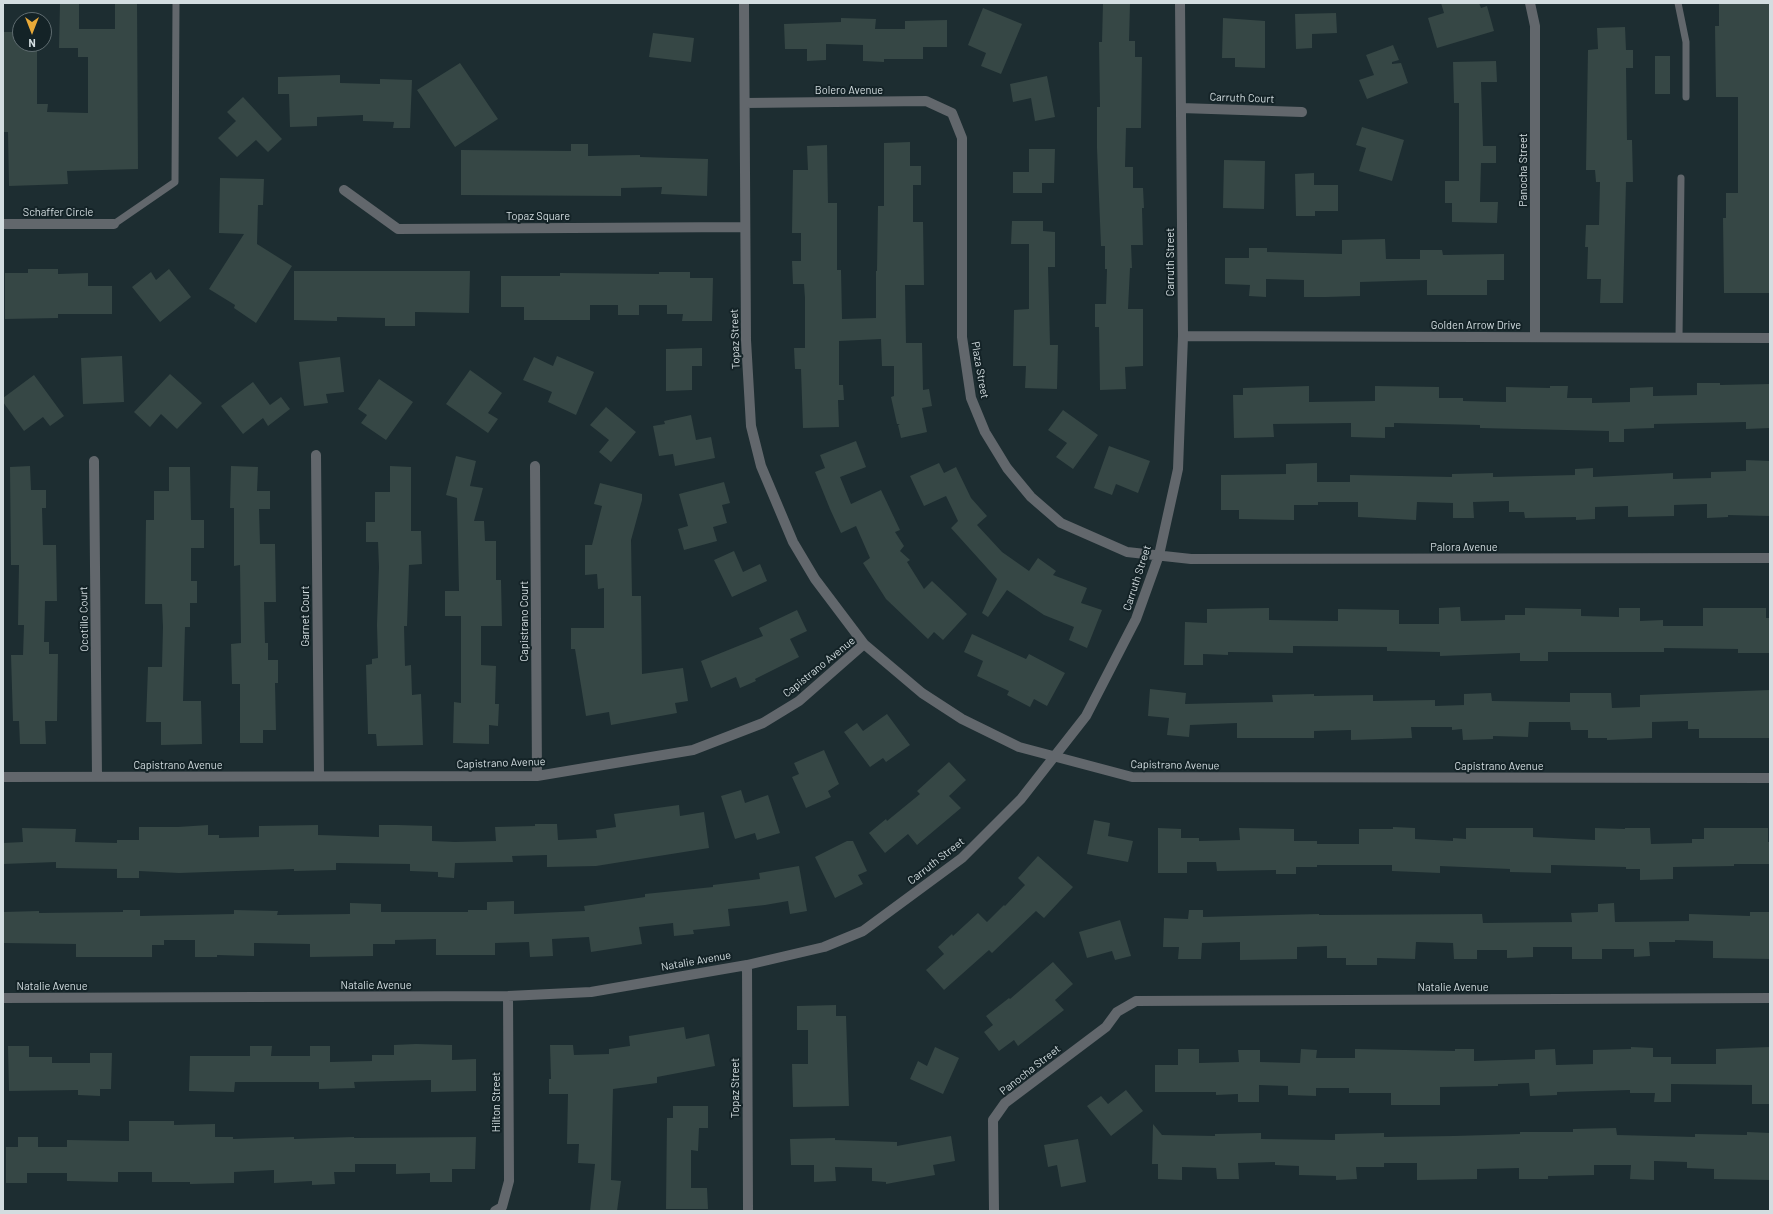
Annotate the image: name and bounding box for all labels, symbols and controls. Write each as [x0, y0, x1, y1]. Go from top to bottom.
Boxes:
north arrow [12, 12, 52, 52]
text: N [28, 37, 36, 50]
street label: Bolero Avenue [815, 83, 883, 97]
street label: Carruth Court [1209, 90, 1275, 106]
street label: Panocha Street [1516, 133, 1530, 207]
street label: Schaffer Circle [23, 205, 93, 219]
street label: Topaz Square [506, 209, 570, 223]
street label: Carruth Street [1163, 228, 1177, 296]
street label: Topaz Street [727, 309, 743, 369]
street label: Golden Arrow Drive [1431, 318, 1521, 332]
street label: Plaza Street [969, 341, 991, 399]
street label: Palora Avenue [1430, 540, 1498, 554]
street label: Carruth Street [1120, 543, 1154, 613]
street label: Capistrano Court [517, 581, 531, 661]
street label: Ocotillo Court [77, 586, 91, 652]
street label: Garnet Court [298, 586, 312, 646]
street label: Capistrano Avenue [780, 634, 858, 700]
street label: Capistrano Avenue [456, 755, 546, 771]
street label: Capistrano Avenue [134, 758, 222, 772]
street label: Capistrano Avenue [1130, 758, 1220, 772]
street label: Capistrano Avenue [1455, 759, 1543, 773]
street label: Carruth Street [905, 835, 967, 887]
street label: Natalie Avenue [660, 948, 732, 974]
street label: Natalie Avenue [341, 978, 411, 992]
street label: Natalie Avenue [17, 979, 87, 993]
street label: Natalie Avenue [1418, 980, 1488, 994]
street label: Panocha Street [997, 1042, 1063, 1098]
street label: Topaz Street [728, 1058, 742, 1118]
street label: Hilton Street [489, 1072, 503, 1132]

